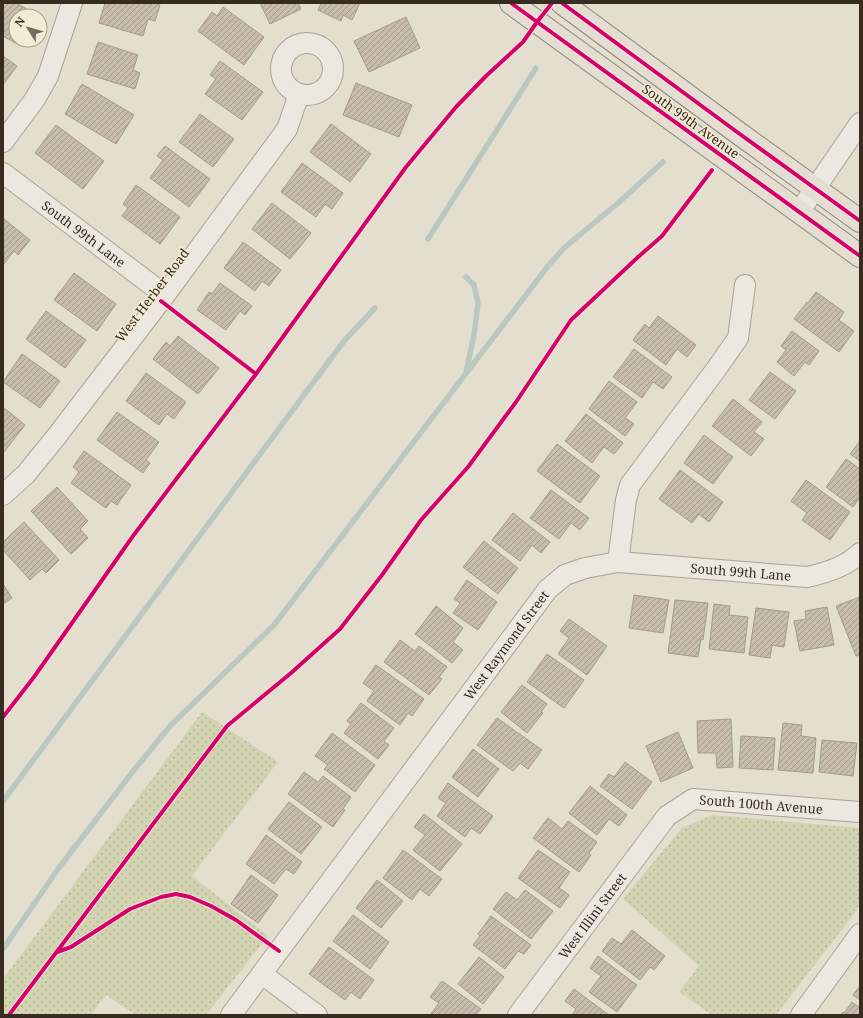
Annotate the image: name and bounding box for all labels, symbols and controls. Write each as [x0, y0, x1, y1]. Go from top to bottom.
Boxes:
north arrow [8, 8, 48, 48]
text: N [11, 13, 28, 30]
street label: South 99th Avenue [639, 80, 743, 162]
street label: South 99th Lane [38, 196, 129, 271]
street label: West Herber Road [111, 245, 193, 345]
street label: South 99th Lane [690, 559, 792, 585]
street label: West Raymond Street [459, 586, 553, 704]
street label: South 100th Avenue [699, 791, 824, 818]
street label: West Illini Street [554, 869, 631, 962]

